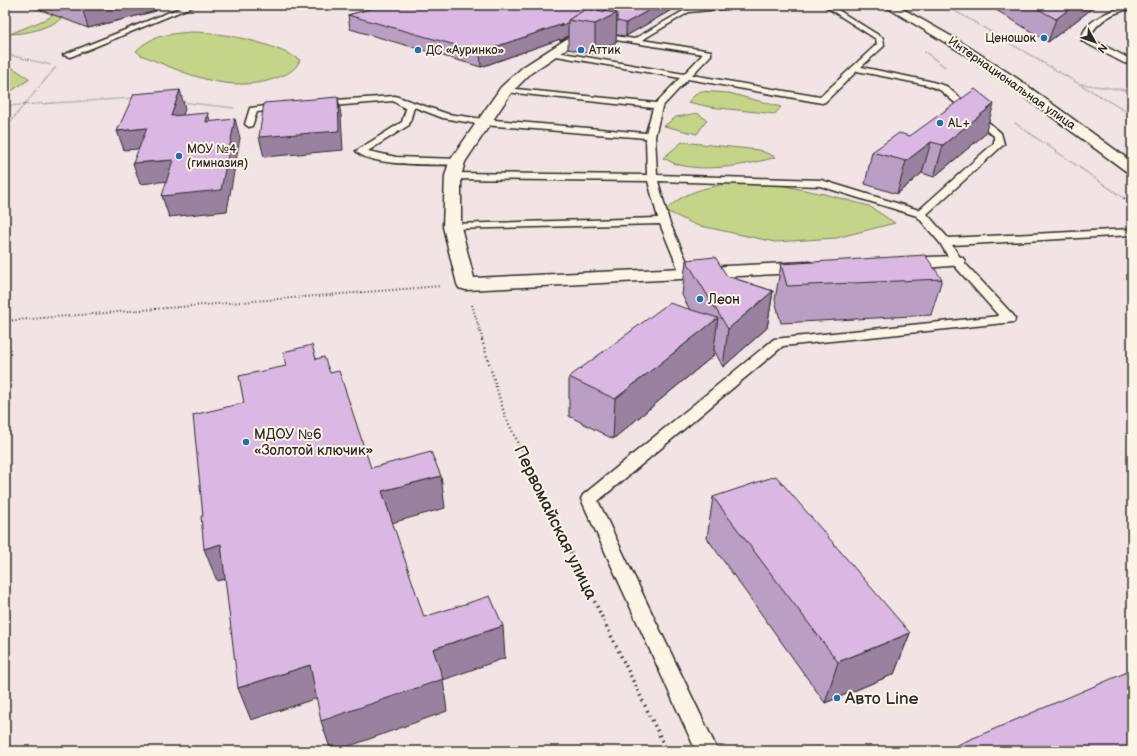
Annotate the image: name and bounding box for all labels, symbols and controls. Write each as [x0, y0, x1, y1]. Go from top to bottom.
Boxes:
north arrow [1075, 22, 1115, 62]
place label: Ценошок [985, 31, 1037, 46]
marker: Ценошок [1039, 33, 1049, 43]
street label: Интернациональная улица [945, 34, 1078, 133]
text: N [1095, 41, 1110, 55]
place label: ДС «Ауринко» [426, 43, 505, 58]
place label: Аттик [588, 43, 621, 58]
marker: ДС «Ауринко» [413, 45, 423, 55]
marker: Аттик [576, 45, 586, 55]
place label: AL+ [948, 116, 970, 131]
marker: AL+ [935, 118, 945, 128]
place label: МОУ №4 (гимназия) [187, 142, 248, 171]
marker: МОУ №4 (гимназия) [174, 151, 184, 161]
place label: Леон [707, 291, 740, 308]
marker: Леон [695, 294, 705, 304]
place label: МДОУ №6 «Золотой ключик» [254, 426, 373, 459]
marker: МДОУ №6 «Золотой ключик» [241, 437, 251, 447]
street label: Первомайская улица [509, 442, 601, 603]
place label: Авто Line [844, 689, 919, 709]
marker: Авто Line [832, 693, 842, 703]

